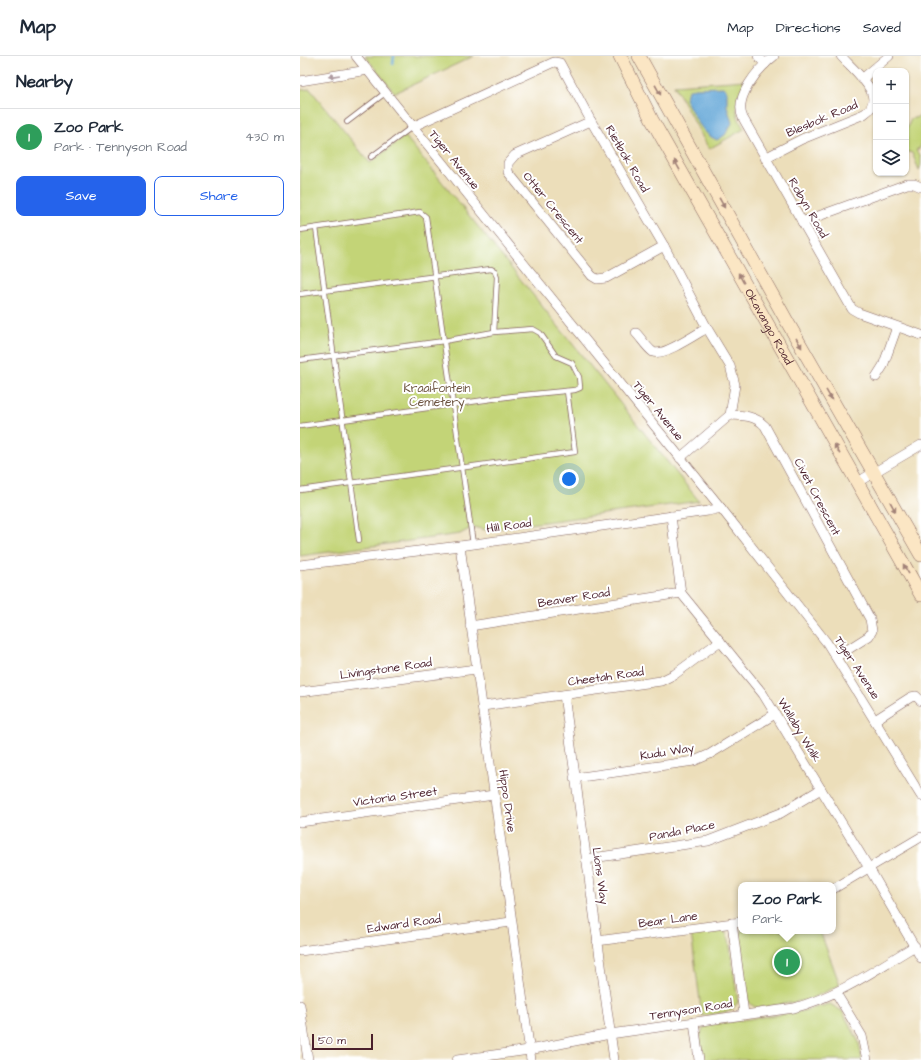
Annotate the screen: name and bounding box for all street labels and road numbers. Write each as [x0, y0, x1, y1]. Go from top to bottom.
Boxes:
street label: Blesbok Road [784, 96, 860, 142]
street label: Rietbok Road [601, 122, 653, 196]
street label: Tiger Avenue [424, 127, 484, 194]
street label: Otter Crescent [519, 168, 587, 248]
street label: Robyn Road [783, 175, 832, 242]
street label: Okavango Road [741, 285, 797, 368]
street label: Tiger Avenue [628, 378, 688, 445]
street label: Civet Crescent [789, 455, 845, 539]
street label: Hill Road [485, 514, 533, 538]
street label: Beaver Road [537, 584, 611, 612]
street label: Tiger Avenue [829, 633, 884, 704]
street label: Livingstone Road [339, 654, 433, 685]
street label: Cheetah Road [567, 663, 645, 691]
street label: Wallaby Walk [772, 695, 825, 766]
street label: Kudu Way [639, 739, 696, 766]
street label: Hippo Drive [494, 769, 520, 834]
street label: Victoria Street [352, 783, 438, 811]
street label: Panda Place [648, 816, 717, 846]
street label: Lions Way [587, 846, 612, 906]
street label: Bear Lane [637, 907, 699, 933]
street label: Edward Road [366, 910, 442, 938]
street label: Tennyson Road [648, 995, 734, 1026]

